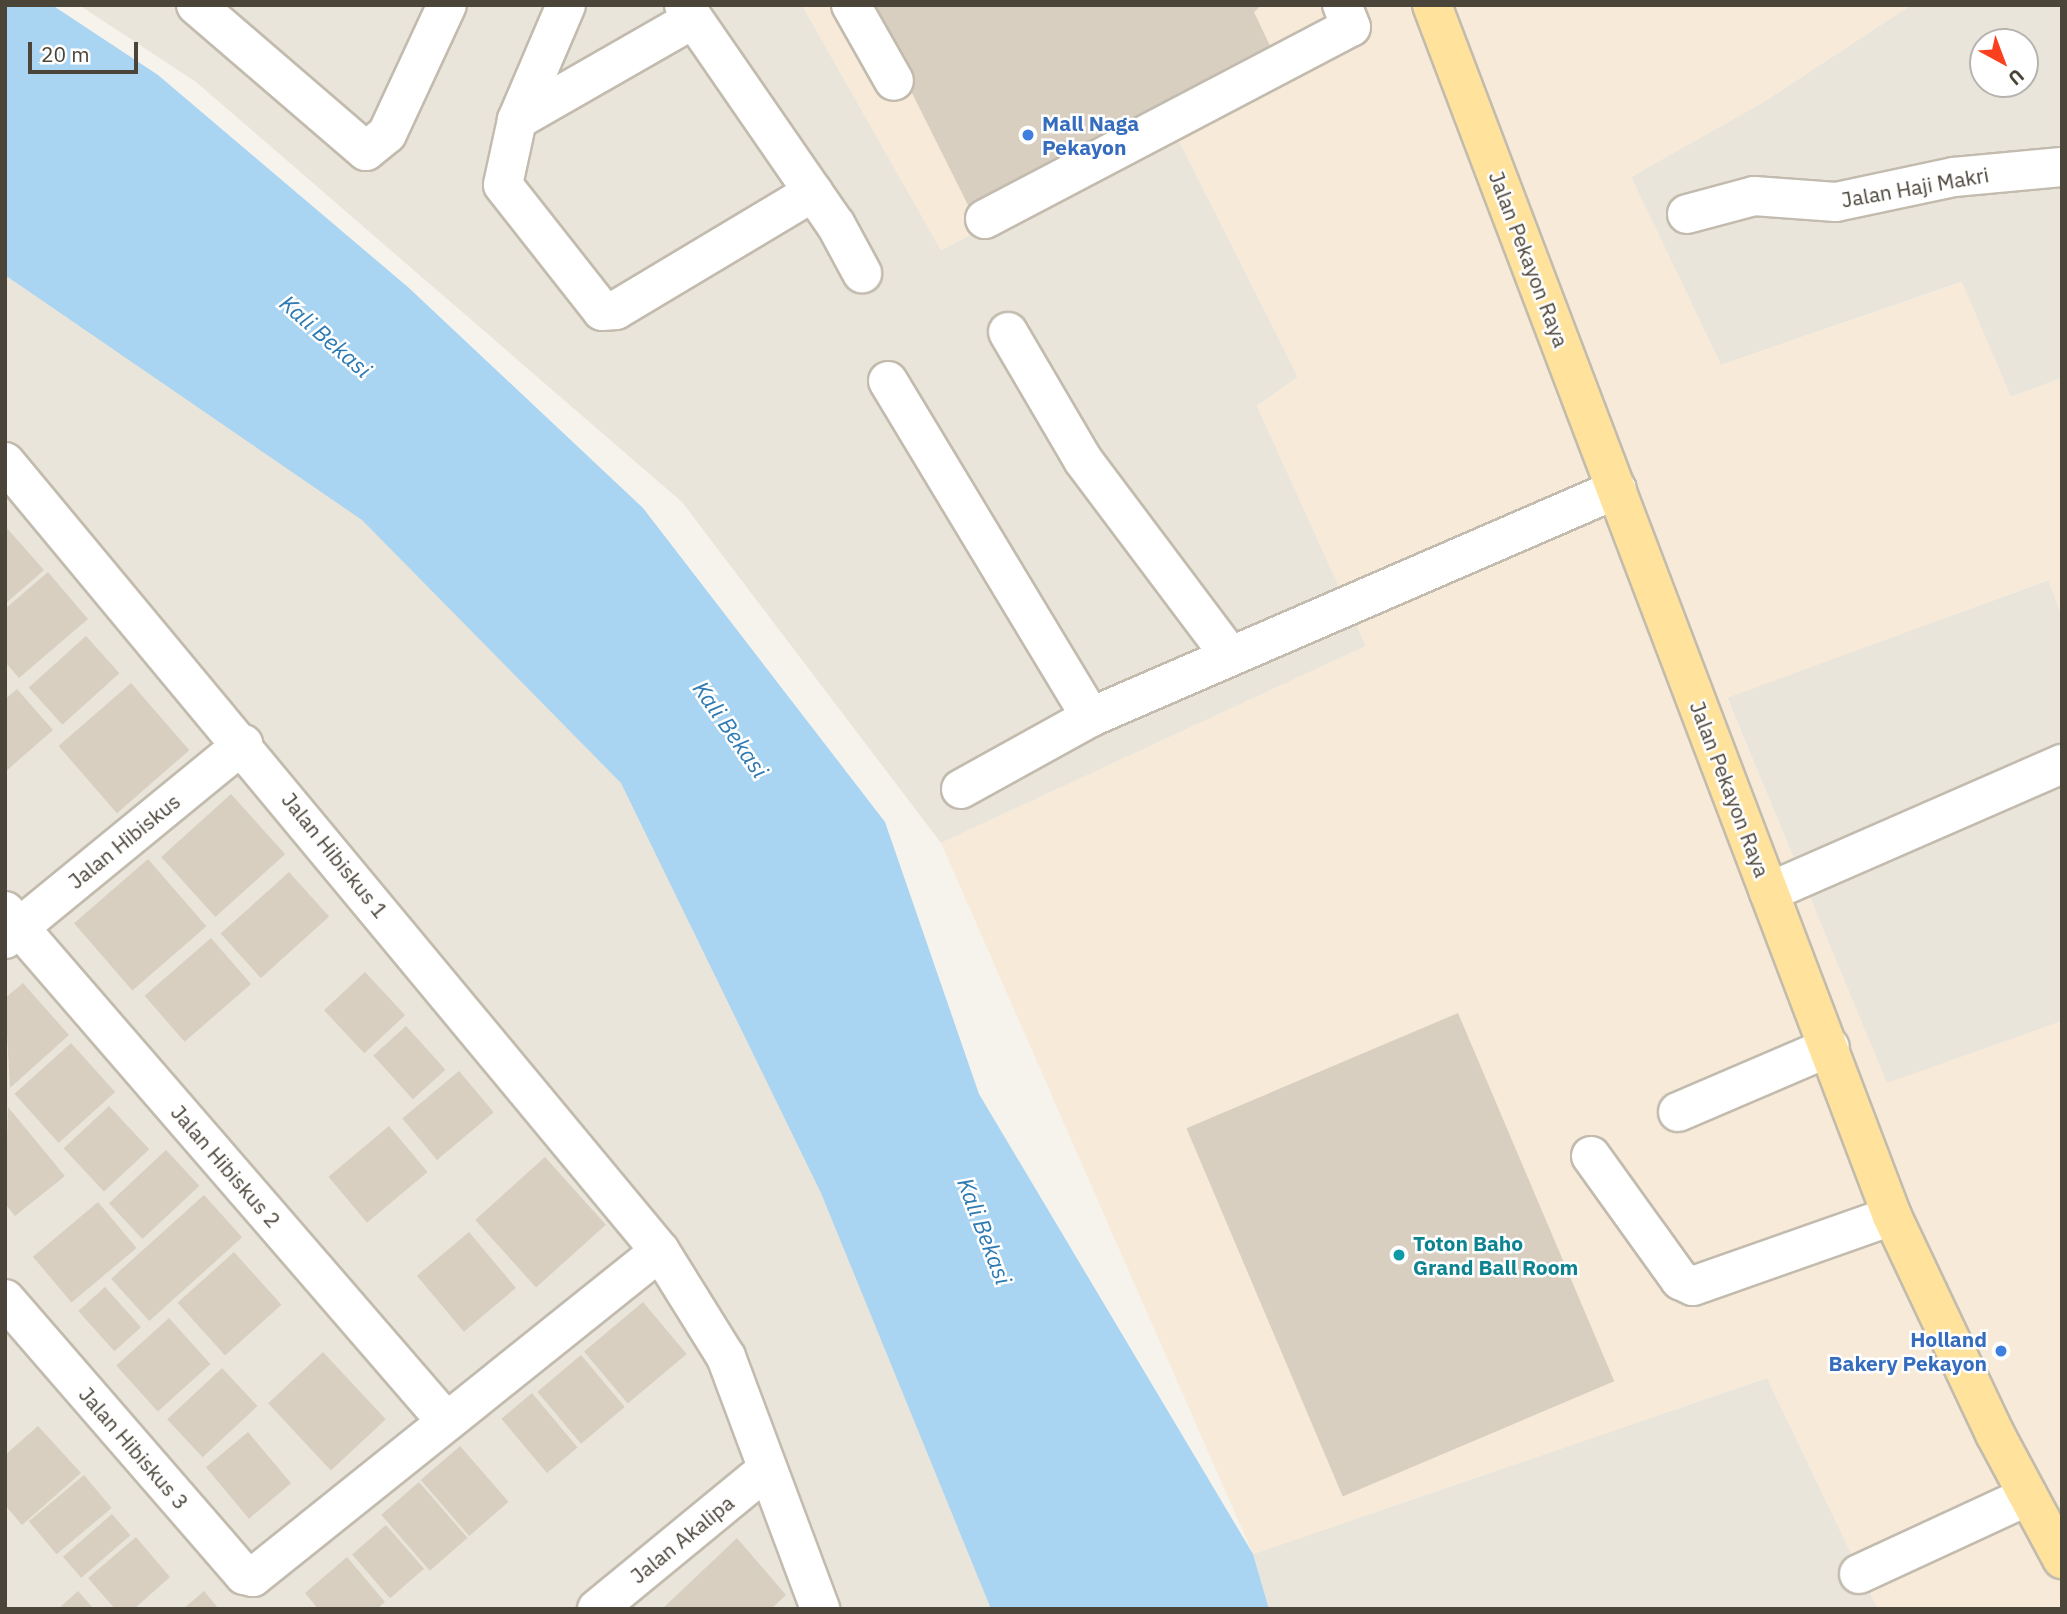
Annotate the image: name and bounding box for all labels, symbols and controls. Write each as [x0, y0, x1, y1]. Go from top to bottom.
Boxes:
scale bar [32, 28, 142, 72]
north arrow [1969, 28, 2039, 98]
text: 20 m [41, 40, 90, 68]
text: U [2004, 64, 2029, 91]
place label: Mall Naga Pekayon [1042, 110, 1139, 160]
marker: Mall Naga Pekayon [1020, 127, 1036, 143]
street label: Jalan Haji Makri [1839, 162, 1991, 212]
street label: Jalan Pekayon Raya [1484, 167, 1574, 351]
water label: Kali Bekasi [275, 289, 377, 383]
water label: Kali Bekasi [688, 675, 774, 783]
street label: Jalan Pekayon Raya [1685, 697, 1775, 881]
street label: Jalan Hibiskus 1 [277, 787, 393, 923]
street label: Jalan Hibiskus [63, 788, 185, 894]
street label: Jalan Hibiskus 2 [166, 1100, 286, 1232]
water label: Kali Bekasi [952, 1174, 1018, 1288]
place label: Toton Baho Grand Ball Room [1413, 1230, 1578, 1280]
marker: Toton Baho Grand Ball Room [1391, 1247, 1407, 1263]
place label: Holland Bakery Pekayon [1828, 1326, 1987, 1376]
marker: Holland Bakery Pekayon [1993, 1343, 2009, 1359]
street label: Jalan Hibiskus 3 [74, 1382, 194, 1514]
street label: Jalan Akalipa [625, 1490, 739, 1588]

